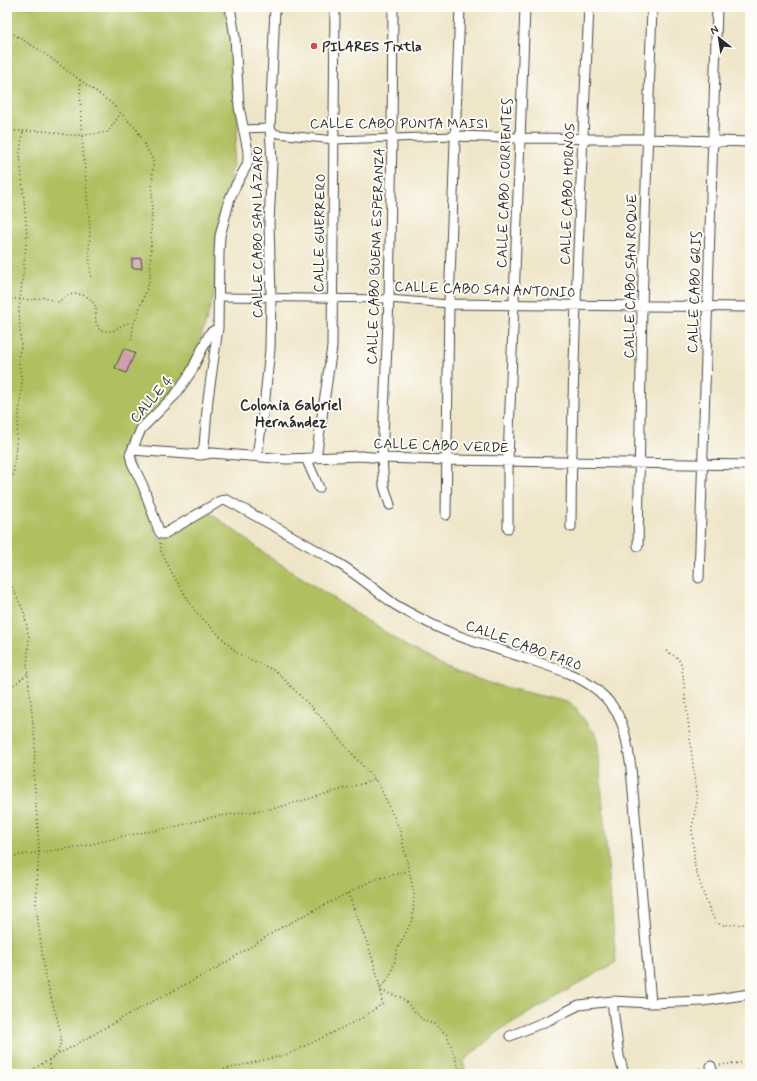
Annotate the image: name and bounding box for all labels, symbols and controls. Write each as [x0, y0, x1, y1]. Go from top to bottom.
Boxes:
north arrow [699, 18, 739, 58]
text: N [708, 22, 721, 38]
place label: PILARES Tixtla [322, 38, 422, 56]
marker: PILARES Tixtla [309, 41, 319, 51]
street label: CALLE CABO CORRIENTES [493, 98, 517, 268]
street label: CALLE CABO PUNTA MAISI [310, 115, 488, 133]
street label: CALLE CABO HORNOS [557, 123, 579, 265]
street label: CALLE CABO SAN LÁZARO [249, 146, 267, 318]
street label: CALLE CABO BUENA ESPERANZA [363, 147, 389, 365]
street label: CALLE GUERRERO [310, 174, 330, 292]
street label: CALLE CABO SAN ROQUE [621, 193, 641, 359]
street label: CALLE CABO GRIS [684, 231, 706, 353]
street label: CALLE CABO SAN ANTONIO [394, 278, 576, 302]
street label: CALLE 4 [126, 372, 177, 427]
district label: Colonia Gabriel Hernández [240, 396, 342, 433]
street label: CALLE CABO VERDE [373, 435, 509, 457]
street label: CALLE CABO FARO [463, 617, 584, 675]

